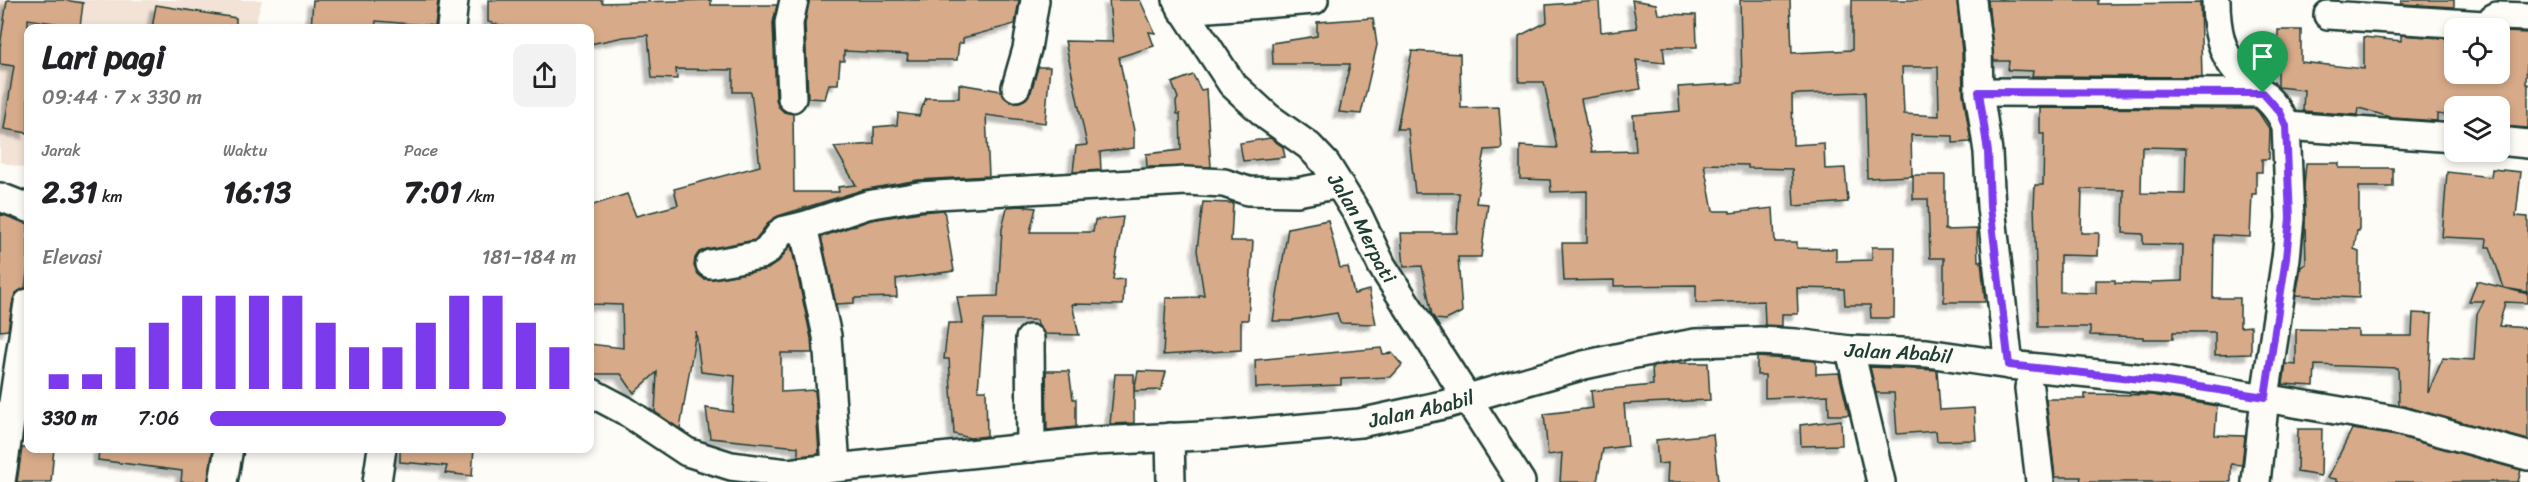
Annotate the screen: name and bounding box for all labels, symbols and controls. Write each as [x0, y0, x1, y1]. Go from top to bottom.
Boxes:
map controls [2444, 18, 2510, 162]
button: locate [2444, 18, 2510, 84]
text: Lari pagi [42, 28, 165, 86]
pin [2237, 31, 2288, 93]
icon: arrive [2246, 40, 2279, 73]
button: share [513, 44, 576, 107]
text: 09:44 · 7 × 330 m [42, 80, 202, 115]
button: layers [2444, 96, 2510, 162]
text: Jarak [42, 136, 81, 165]
text: Waktu [223, 136, 267, 165]
text: Pace [404, 136, 438, 165]
text: 2.31 [42, 165, 98, 219]
text: 16:13 [223, 165, 291, 219]
text: 7:01 [404, 165, 462, 219]
street label: Jalan Merpati [1317, 165, 1407, 292]
text: km [98, 182, 123, 211]
text: /km [462, 182, 495, 211]
text: Elevasi [42, 240, 102, 275]
text: 181–184 m [482, 240, 576, 275]
street label: Jalan Ababil [1842, 332, 1956, 375]
street label: Jalan Ababil [1364, 380, 1480, 439]
text: 330 m [42, 401, 97, 436]
text: 7:06 [138, 401, 179, 436]

